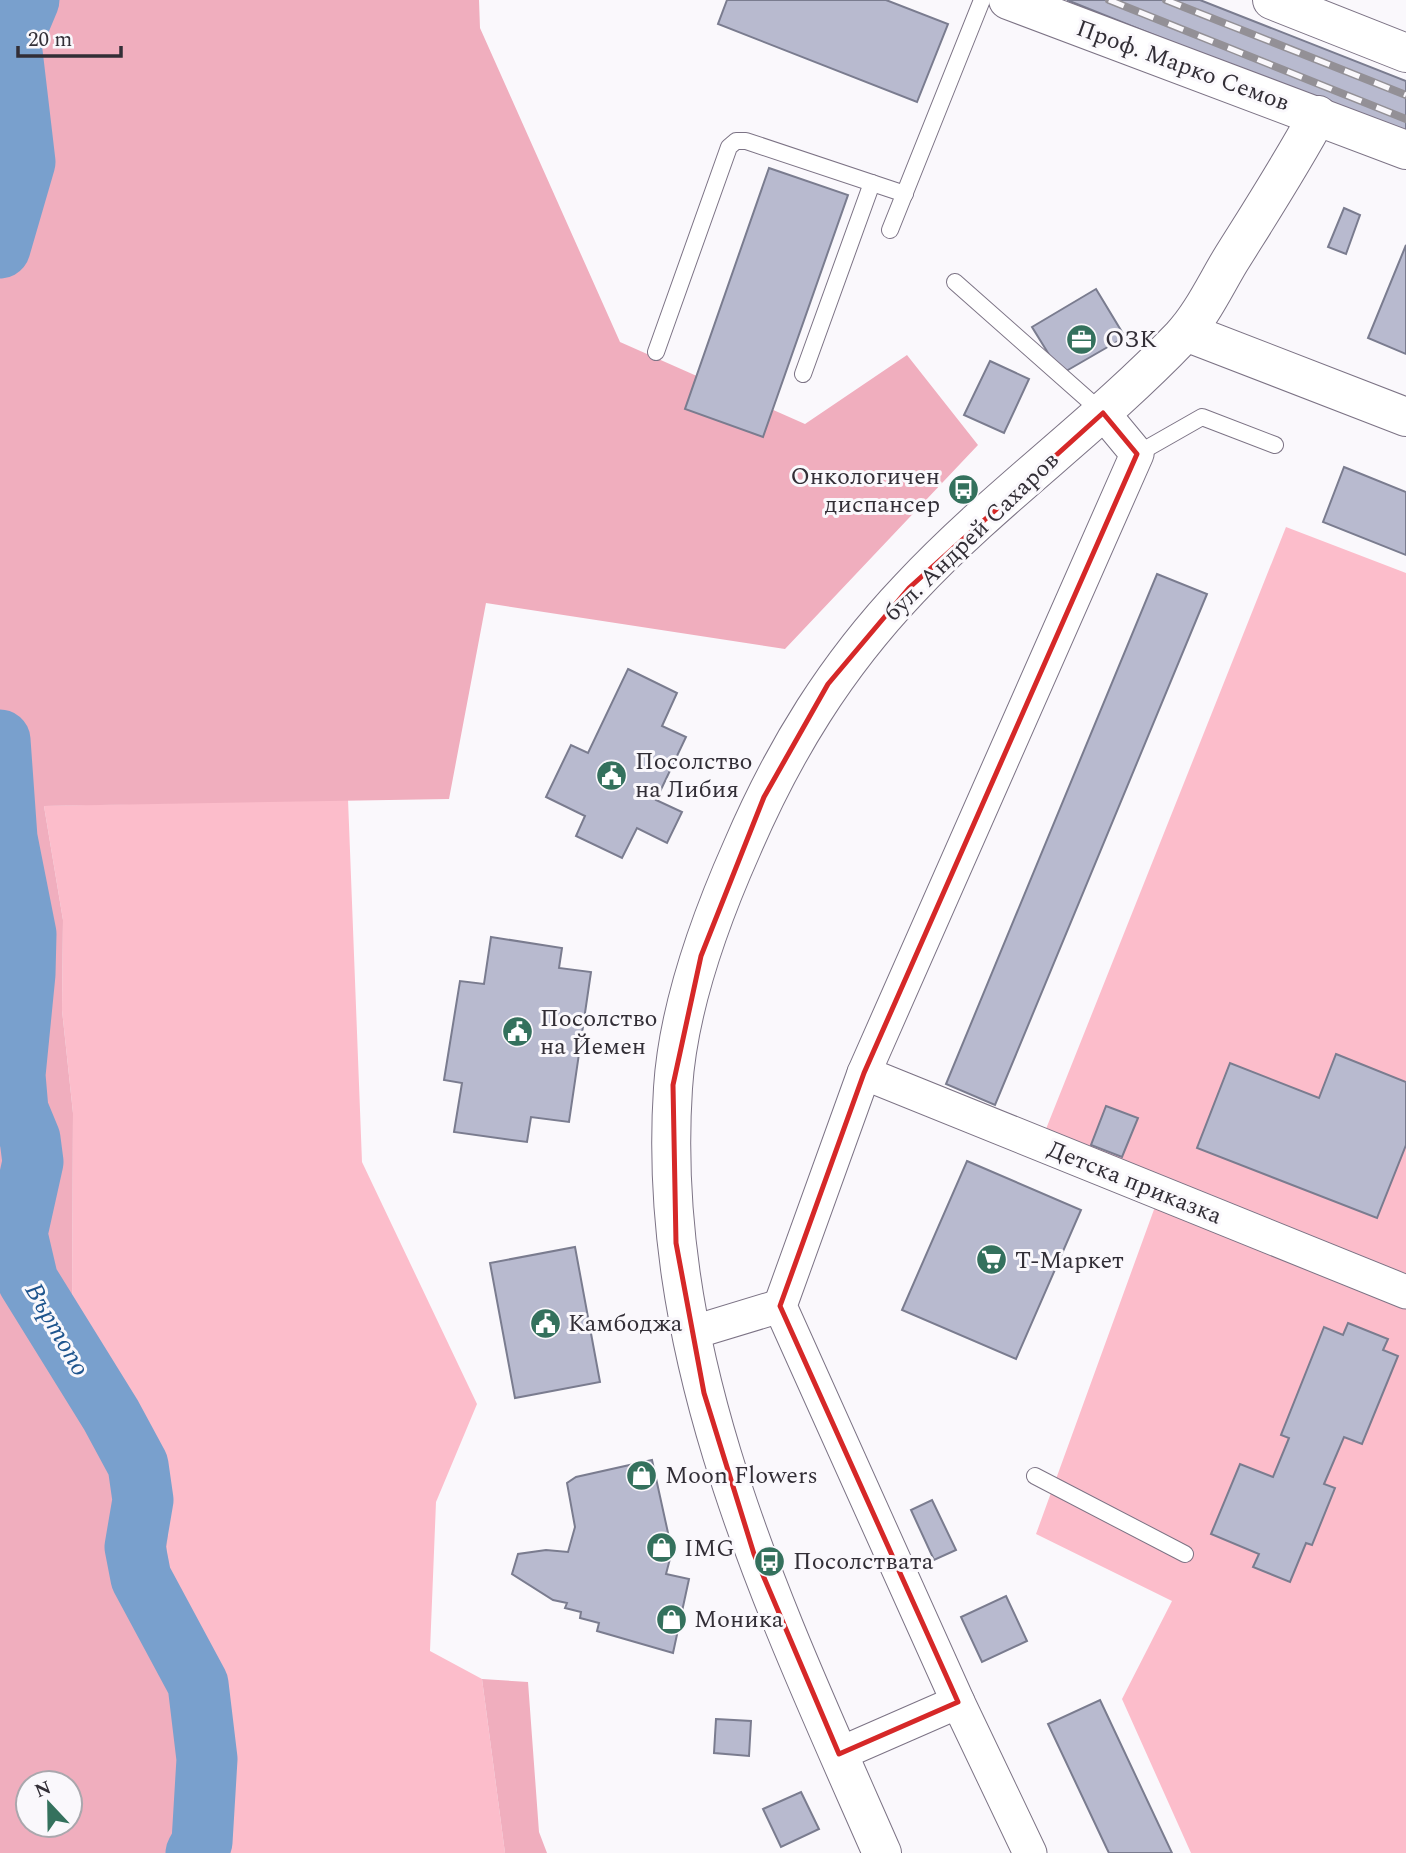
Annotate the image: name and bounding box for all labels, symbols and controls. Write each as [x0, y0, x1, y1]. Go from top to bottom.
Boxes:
street label: Проф. Марко Семов [1071, 11, 1294, 121]
scale bar [18, 14, 121, 58]
text: 20 m [28, 24, 72, 56]
office icon: ОЗК [1065, 322, 1099, 356]
place label: ОЗК [1105, 322, 1157, 358]
street label: бул. Андрей Сахаров [876, 443, 1068, 630]
place label: Онкологичен диспансер [790, 459, 940, 523]
bus stop icon: Онкологичен диспансер [946, 473, 980, 507]
place label: Посолство на Либия [635, 744, 752, 808]
public building icon: Посолство на Либия [595, 758, 629, 792]
place label: Посолство на Йемен [540, 1001, 657, 1065]
public building icon: Посолство на Йемен [500, 1015, 534, 1049]
street label: Детска приказка [1042, 1132, 1227, 1234]
supermarket icon: Т-Маркет [975, 1243, 1009, 1277]
place label: Т-Маркет [1015, 1243, 1124, 1279]
water label: Въртопо [14, 1275, 100, 1384]
public building icon: Камбоджа [528, 1306, 562, 1340]
place label: Камбоджа [568, 1306, 683, 1342]
shop icon: Moon Flowers [625, 1458, 659, 1492]
place label: Moon Flowers [665, 1458, 818, 1494]
shop icon: IMG [644, 1531, 678, 1565]
place label: IMG [684, 1531, 735, 1567]
bus stop icon: Посолствата [753, 1544, 787, 1578]
place label: Посолствата [793, 1544, 934, 1580]
shop icon: Моника [654, 1602, 688, 1636]
place label: Моника [694, 1602, 784, 1638]
north arrow [14, 1769, 84, 1839]
text: N [31, 1773, 56, 1806]

